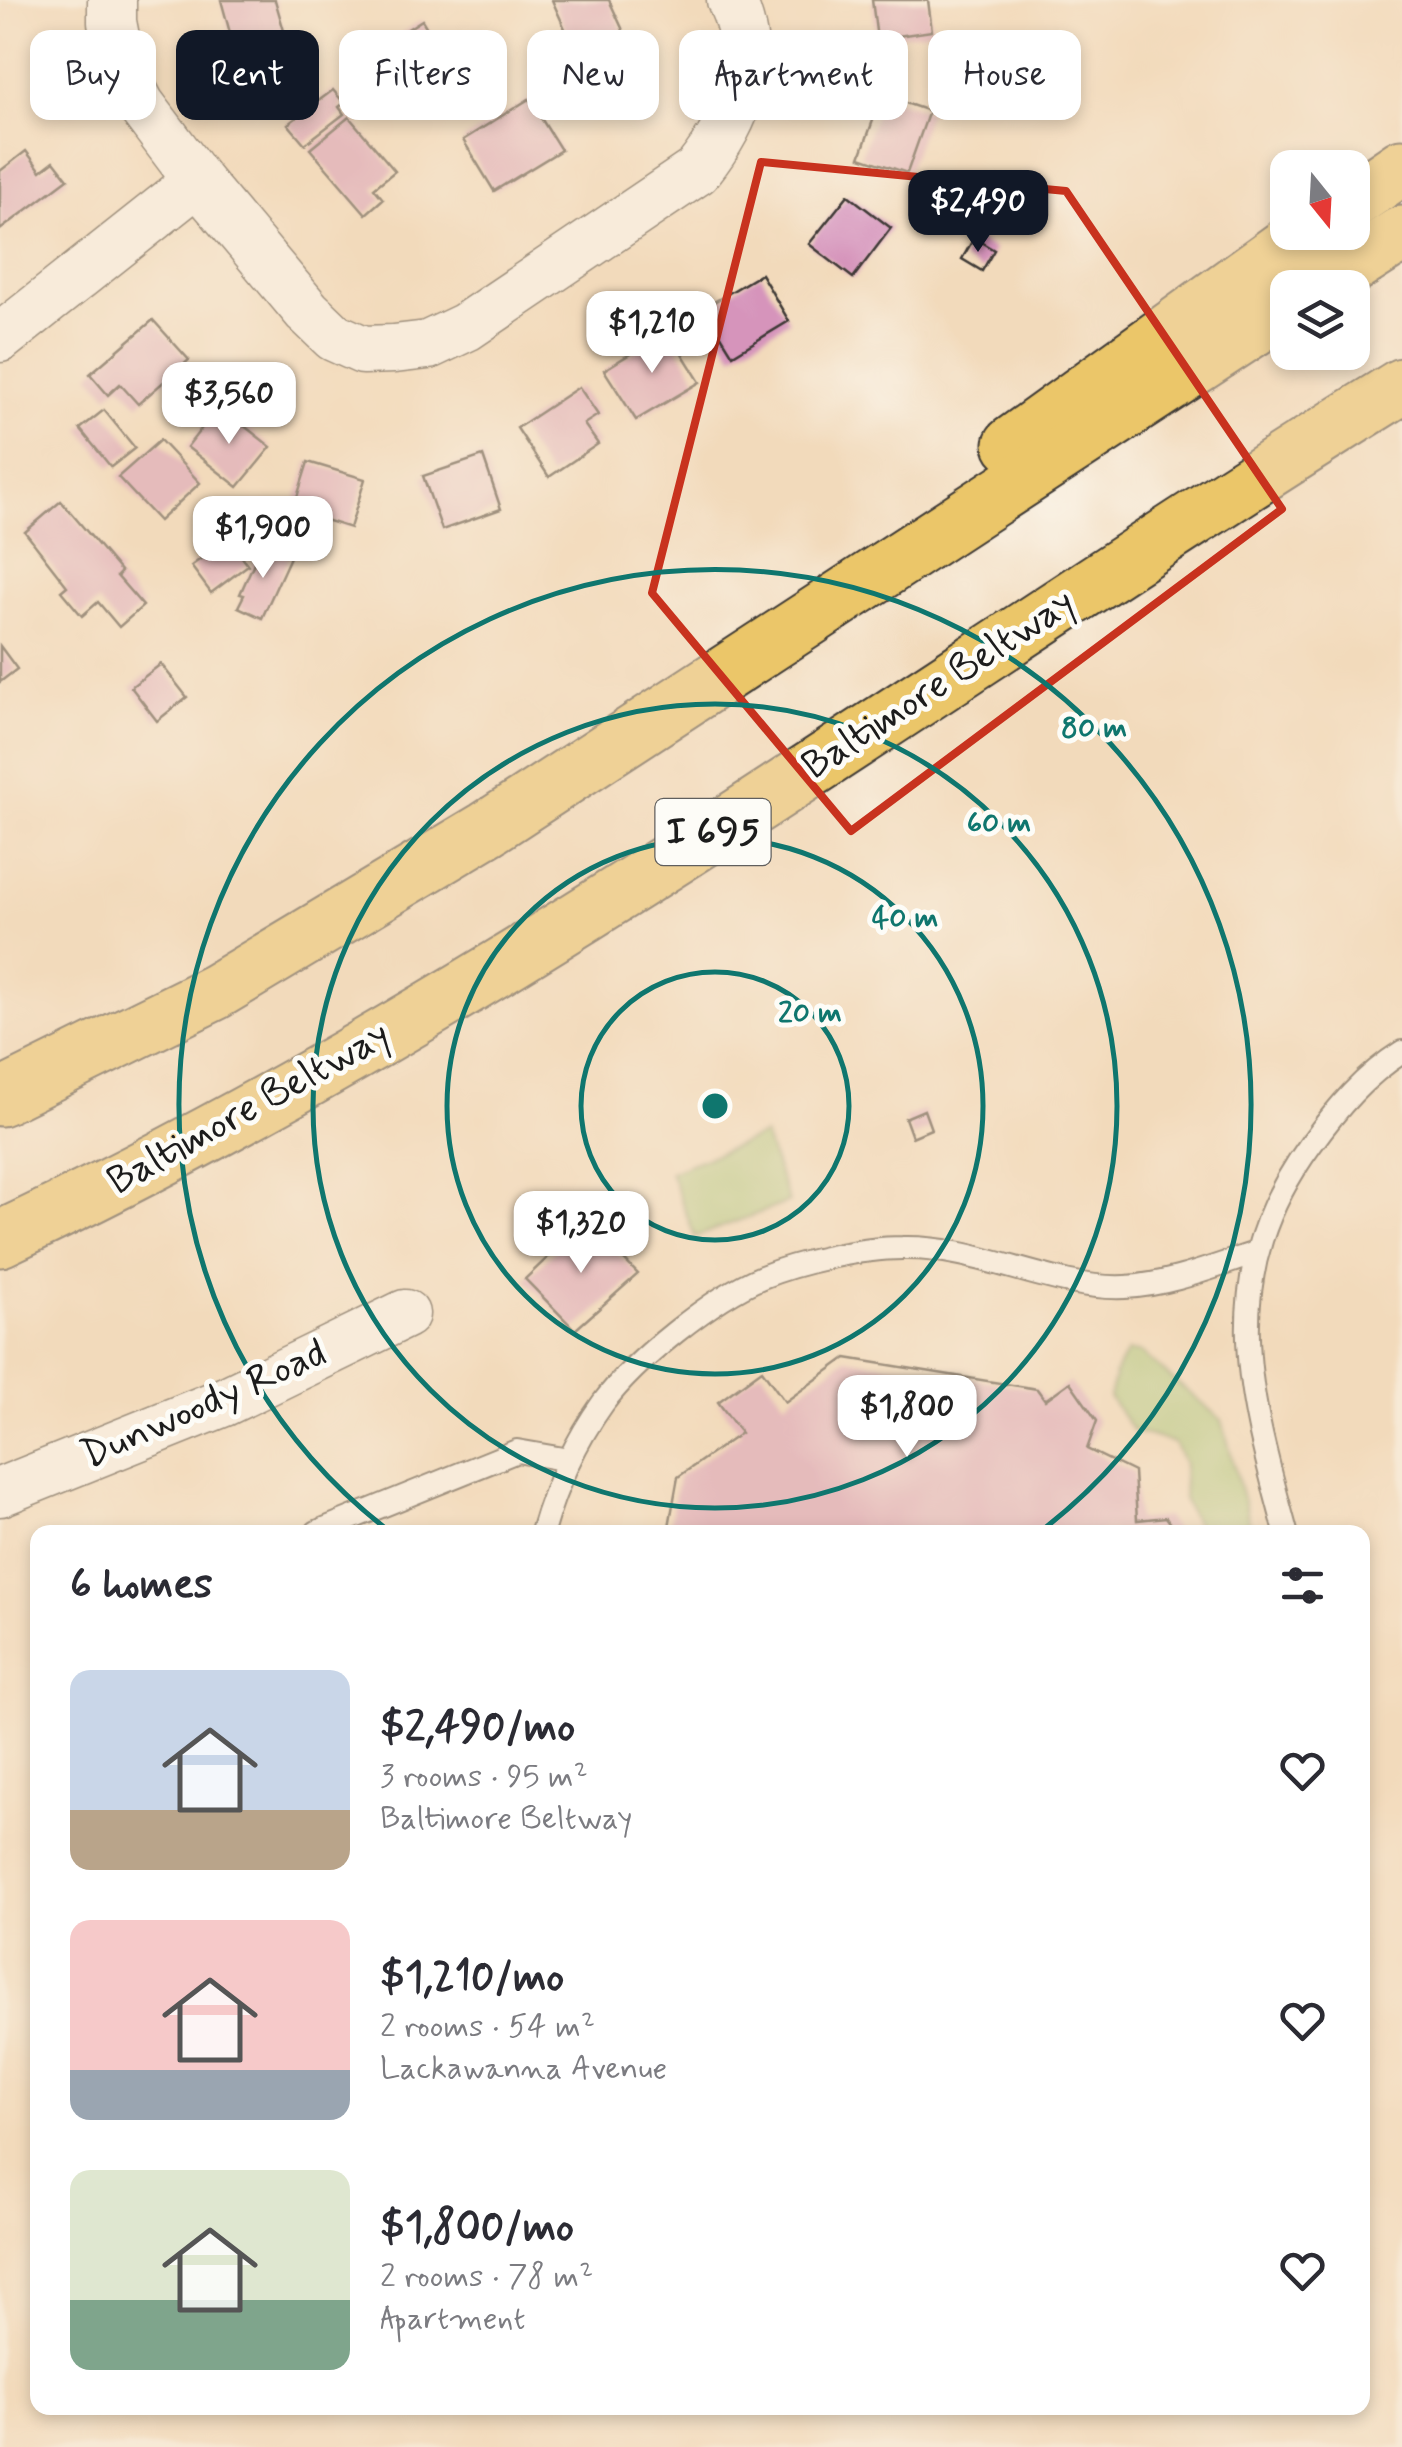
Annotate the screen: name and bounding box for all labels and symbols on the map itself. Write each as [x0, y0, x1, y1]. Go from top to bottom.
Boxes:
north arrow [1270, 150, 1370, 250]
pin: $2,490 [897, 170, 1059, 255]
pin: $1,210 [571, 291, 733, 376]
pin: $3,560 [148, 362, 310, 447]
pin: $1,900 [182, 496, 344, 581]
street label: Baltimore Beltway [793, 577, 1085, 793]
text: 80 m [1061, 709, 1127, 748]
road number: I 695 [656, 799, 770, 865]
text: 60 m [967, 804, 1031, 843]
text: 40 m [872, 899, 938, 938]
text: 20 m [778, 994, 842, 1033]
street label: Baltimore Beltway [98, 1010, 400, 1208]
centre of rings [697, 1088, 733, 1124]
pin: $1,320 [500, 1191, 662, 1276]
street label: Dunwoody Road [73, 1328, 335, 1482]
pin: $1,800 [826, 1375, 988, 1460]

